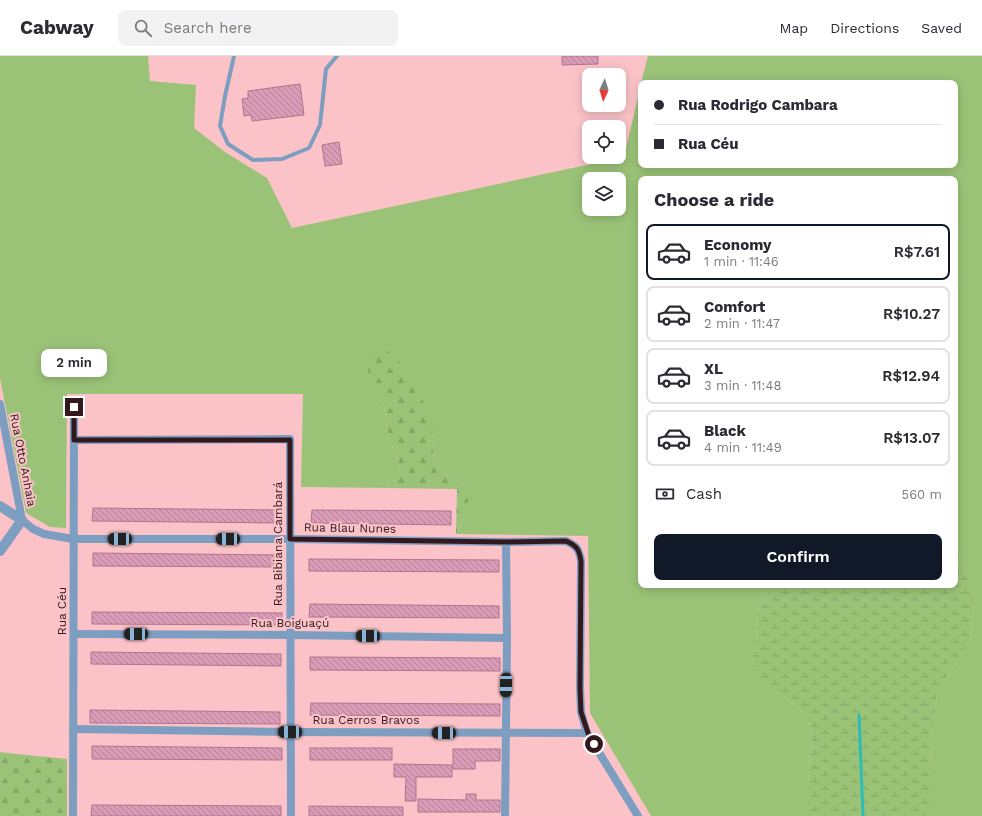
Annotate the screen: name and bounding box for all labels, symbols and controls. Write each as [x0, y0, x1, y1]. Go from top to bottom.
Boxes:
search box [118, 10, 398, 46]
text: Cabway [20, 16, 94, 39]
icon: search [132, 17, 154, 39]
text: Search here [164, 19, 252, 37]
text: Map [780, 20, 808, 36]
text: Directions [830, 20, 899, 36]
text: Saved [921, 20, 962, 36]
north arrow [582, 68, 626, 112]
map controls [582, 68, 626, 216]
text: Rua Rodrigo Cambara [678, 96, 838, 114]
button: locate [582, 120, 626, 164]
text: Rua Céu [678, 135, 739, 153]
button: layers [582, 172, 626, 216]
text: Choose a ride [654, 189, 774, 210]
icon: car [656, 234, 692, 270]
text: Economy [704, 236, 771, 254]
text: R$7.61 [894, 243, 940, 261]
text: 1 min · 11:46 [704, 254, 779, 269]
icon: car [656, 296, 692, 332]
text: Comfort [704, 298, 765, 316]
text: R$10.27 [883, 305, 940, 323]
text: 2 min · 11:47 [704, 316, 780, 331]
callout: 2 min [41, 349, 107, 377]
text: 2 min [56, 355, 92, 370]
icon: car [656, 358, 692, 394]
text: XL [704, 360, 723, 378]
text: R$12.94 [882, 367, 940, 385]
text: 3 min · 11:48 [704, 378, 781, 393]
route end [65, 398, 83, 416]
street label: Rua Otto Anhaia [7, 412, 39, 508]
icon: car [656, 420, 692, 456]
text: Black [704, 422, 746, 440]
text: R$13.07 [883, 429, 940, 447]
text: 4 min · 11:49 [704, 440, 782, 455]
street label: Rua Bibiana Cambará [271, 481, 285, 606]
icon: cash [654, 483, 676, 505]
text: Cash [686, 485, 722, 503]
text: 560 m [902, 487, 942, 502]
street label: Rua Blau Nunes [304, 520, 396, 536]
car [108, 533, 132, 545]
car [216, 533, 240, 545]
button: Confirm [654, 534, 942, 580]
street label: Rua Céu [55, 587, 69, 635]
street label: Rua Boiguaçú [251, 616, 329, 630]
car [124, 628, 148, 640]
car [356, 630, 380, 642]
car [500, 673, 512, 697]
street label: Rua Cerros Bravos [312, 713, 420, 727]
car [278, 726, 302, 738]
car [432, 727, 456, 739]
route start [585, 735, 603, 753]

